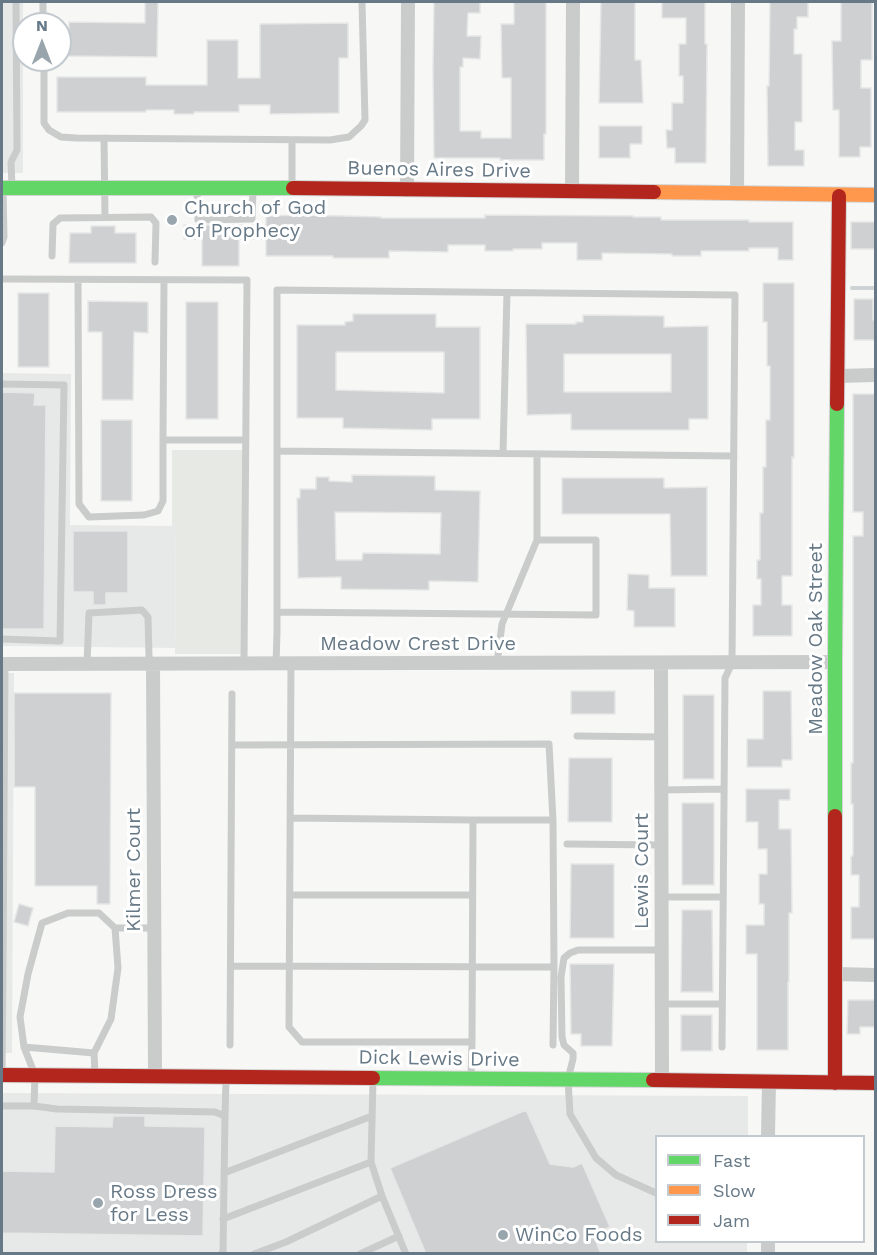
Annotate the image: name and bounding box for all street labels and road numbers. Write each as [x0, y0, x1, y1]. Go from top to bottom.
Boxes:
street label: Buenos Aires Drive [347, 156, 531, 184]
street label: Meadow Oak Street [804, 543, 828, 735]
street label: Meadow Crest Drive [320, 632, 516, 656]
street label: Kilmer Court [122, 808, 146, 932]
street label: Lewis Court [630, 813, 654, 929]
street label: Dick Lewis Drive [358, 1046, 520, 1072]

